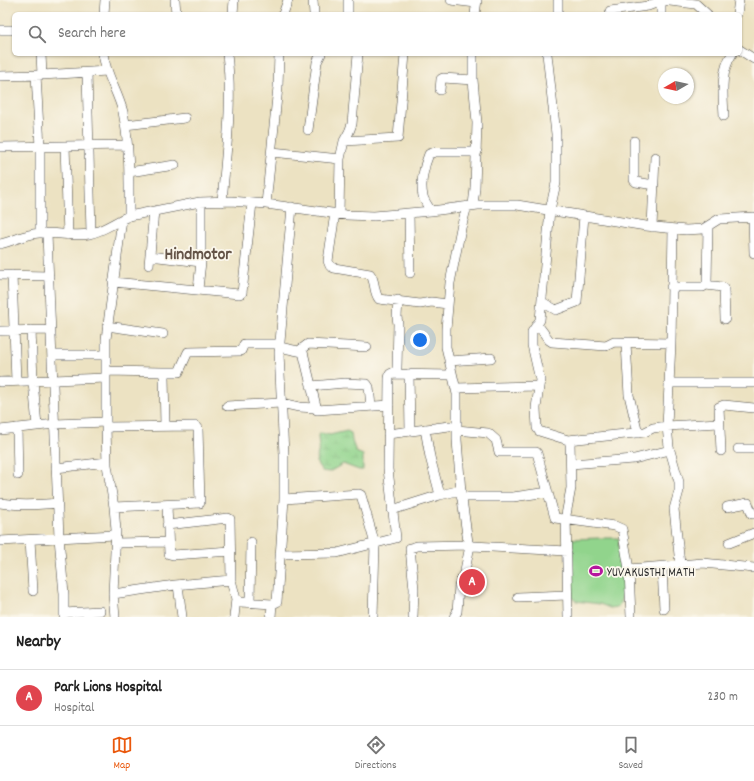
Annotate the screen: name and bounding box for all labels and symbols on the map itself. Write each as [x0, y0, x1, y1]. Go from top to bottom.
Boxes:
north arrow [658, 68, 694, 104]
district label: Hindmotor [164, 244, 232, 268]
your location [410, 330, 430, 350]
sports icon: YUVAKUSTHI MATH [588, 563, 604, 579]
place label: YUVAKUSTHI MATH [607, 564, 695, 583]
pin: A [459, 567, 485, 597]

